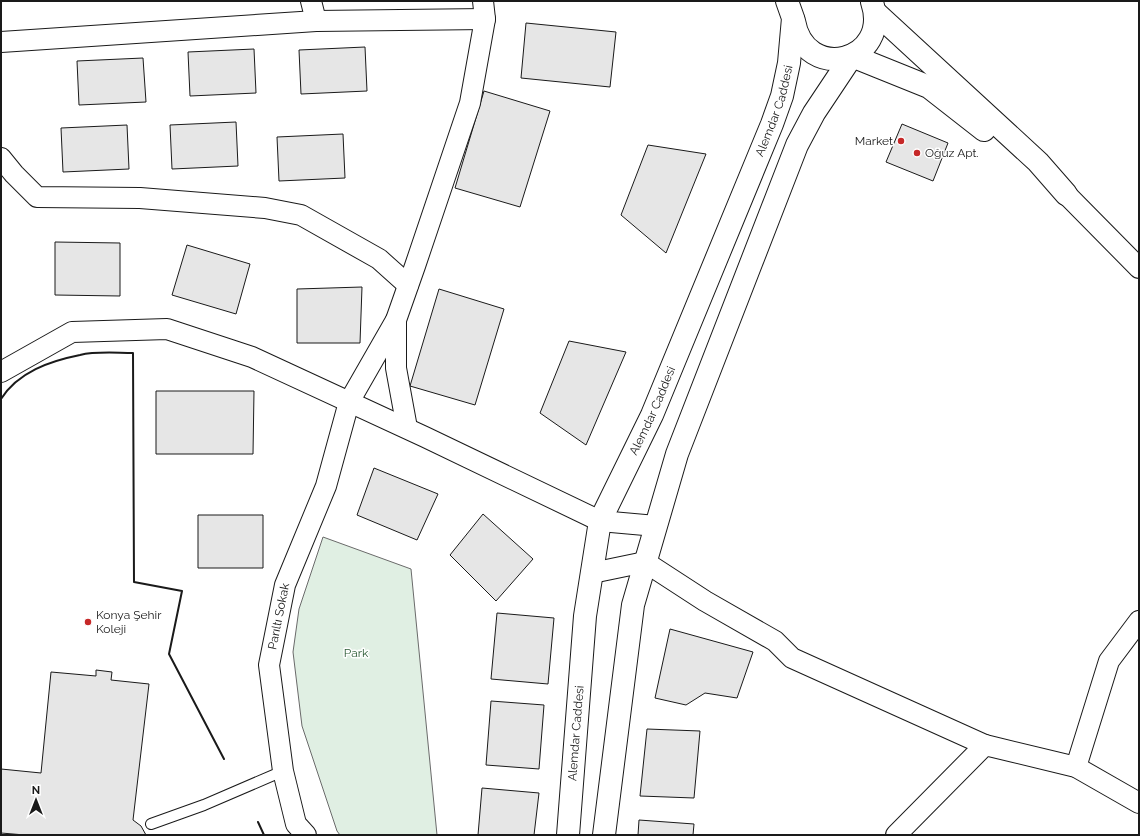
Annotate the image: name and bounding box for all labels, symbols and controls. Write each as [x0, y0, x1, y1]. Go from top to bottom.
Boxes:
street label: Alemdar Caddesi [752, 64, 795, 159]
place label: Market [855, 134, 893, 148]
marker: Market [896, 136, 906, 146]
place label: Oğuz Apt. [925, 146, 979, 160]
marker: Oğuz Apt. [912, 148, 922, 158]
street label: Alemdar Caddesi [626, 364, 678, 457]
street label: Parıltı Sokak [265, 581, 292, 651]
place label: Konya Şehir Koleji [96, 608, 162, 636]
marker: Konya Şehir Koleji [83, 617, 93, 627]
park label: Park [344, 646, 369, 660]
street label: Alemdar Caddesi [565, 685, 587, 782]
north arrow [16, 780, 56, 820]
text: N [32, 784, 40, 797]

